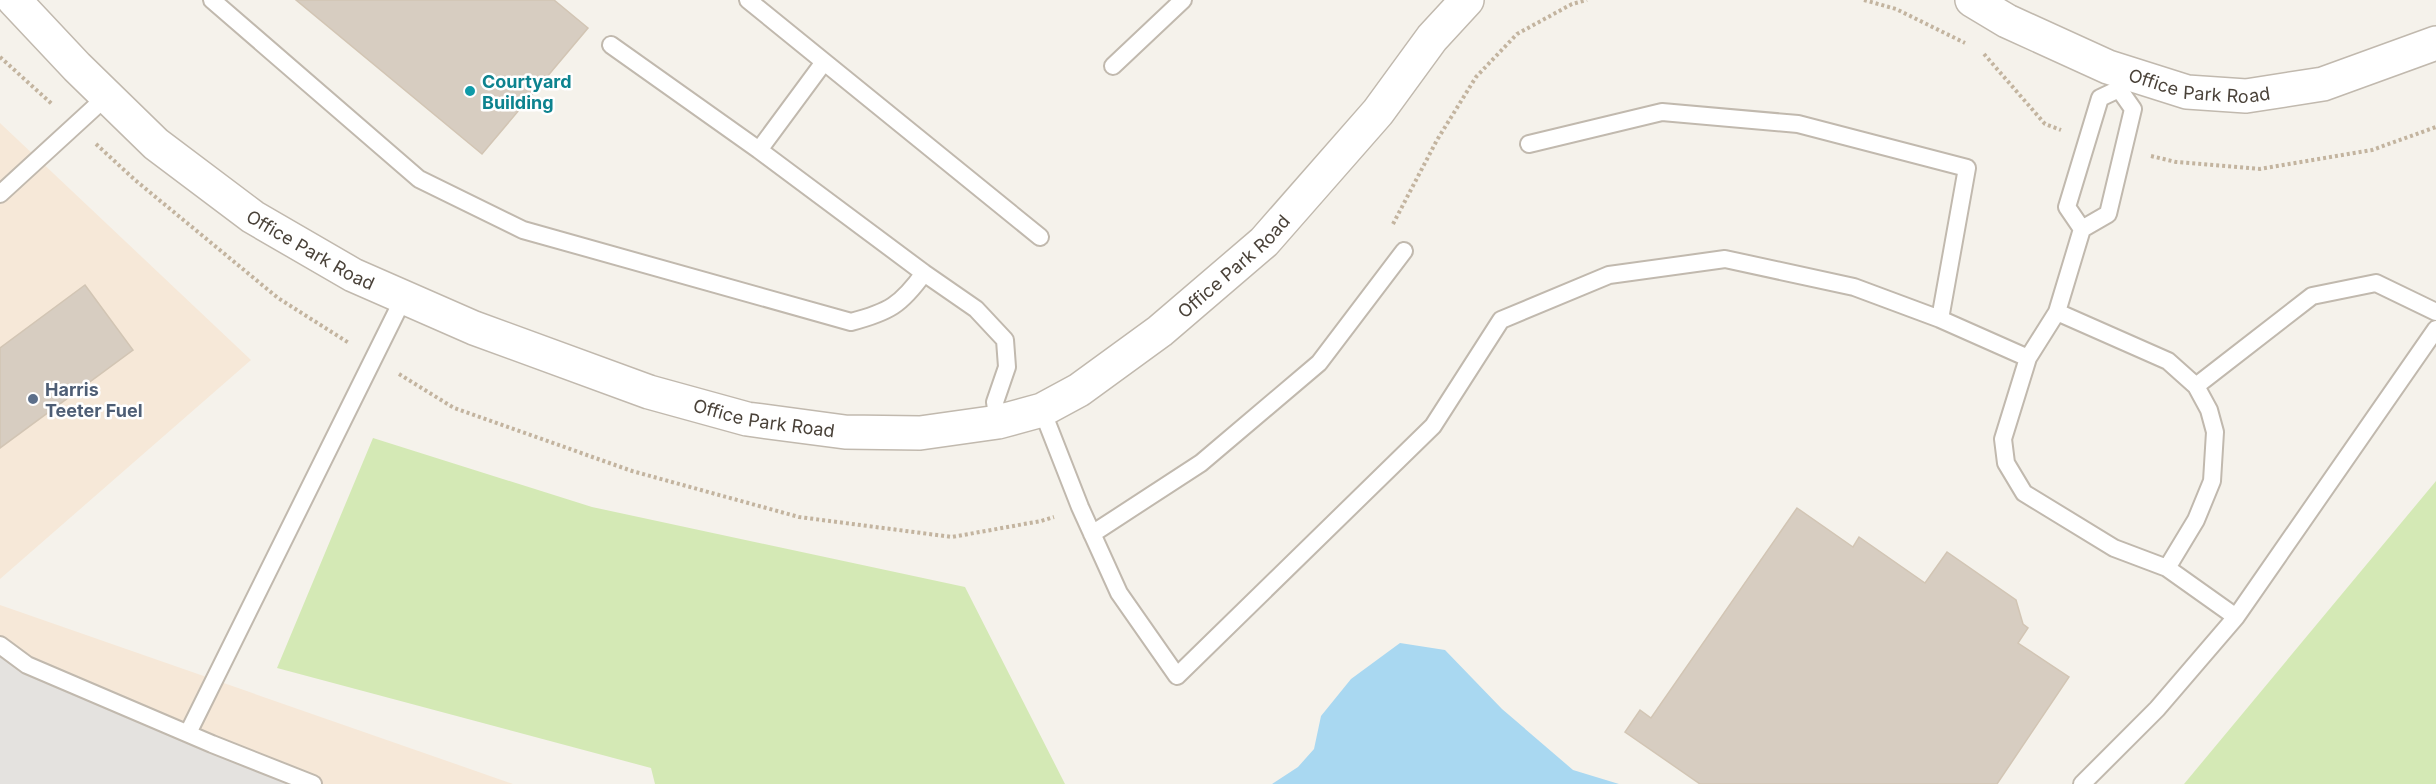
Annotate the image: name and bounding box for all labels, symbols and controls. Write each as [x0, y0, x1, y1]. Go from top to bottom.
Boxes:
street label: Office Park Road [2126, 64, 2271, 107]
place label: Courtyard Building [482, 71, 572, 113]
marker: Courtyard Building [463, 84, 477, 98]
street label: Office Park Road [243, 205, 378, 294]
street label: Office Park Road [1173, 210, 1294, 322]
place label: Harris Teeter Fuel [45, 379, 143, 421]
marker: Harris Teeter Fuel [26, 392, 40, 406]
street label: Office Park Road [691, 394, 836, 441]

